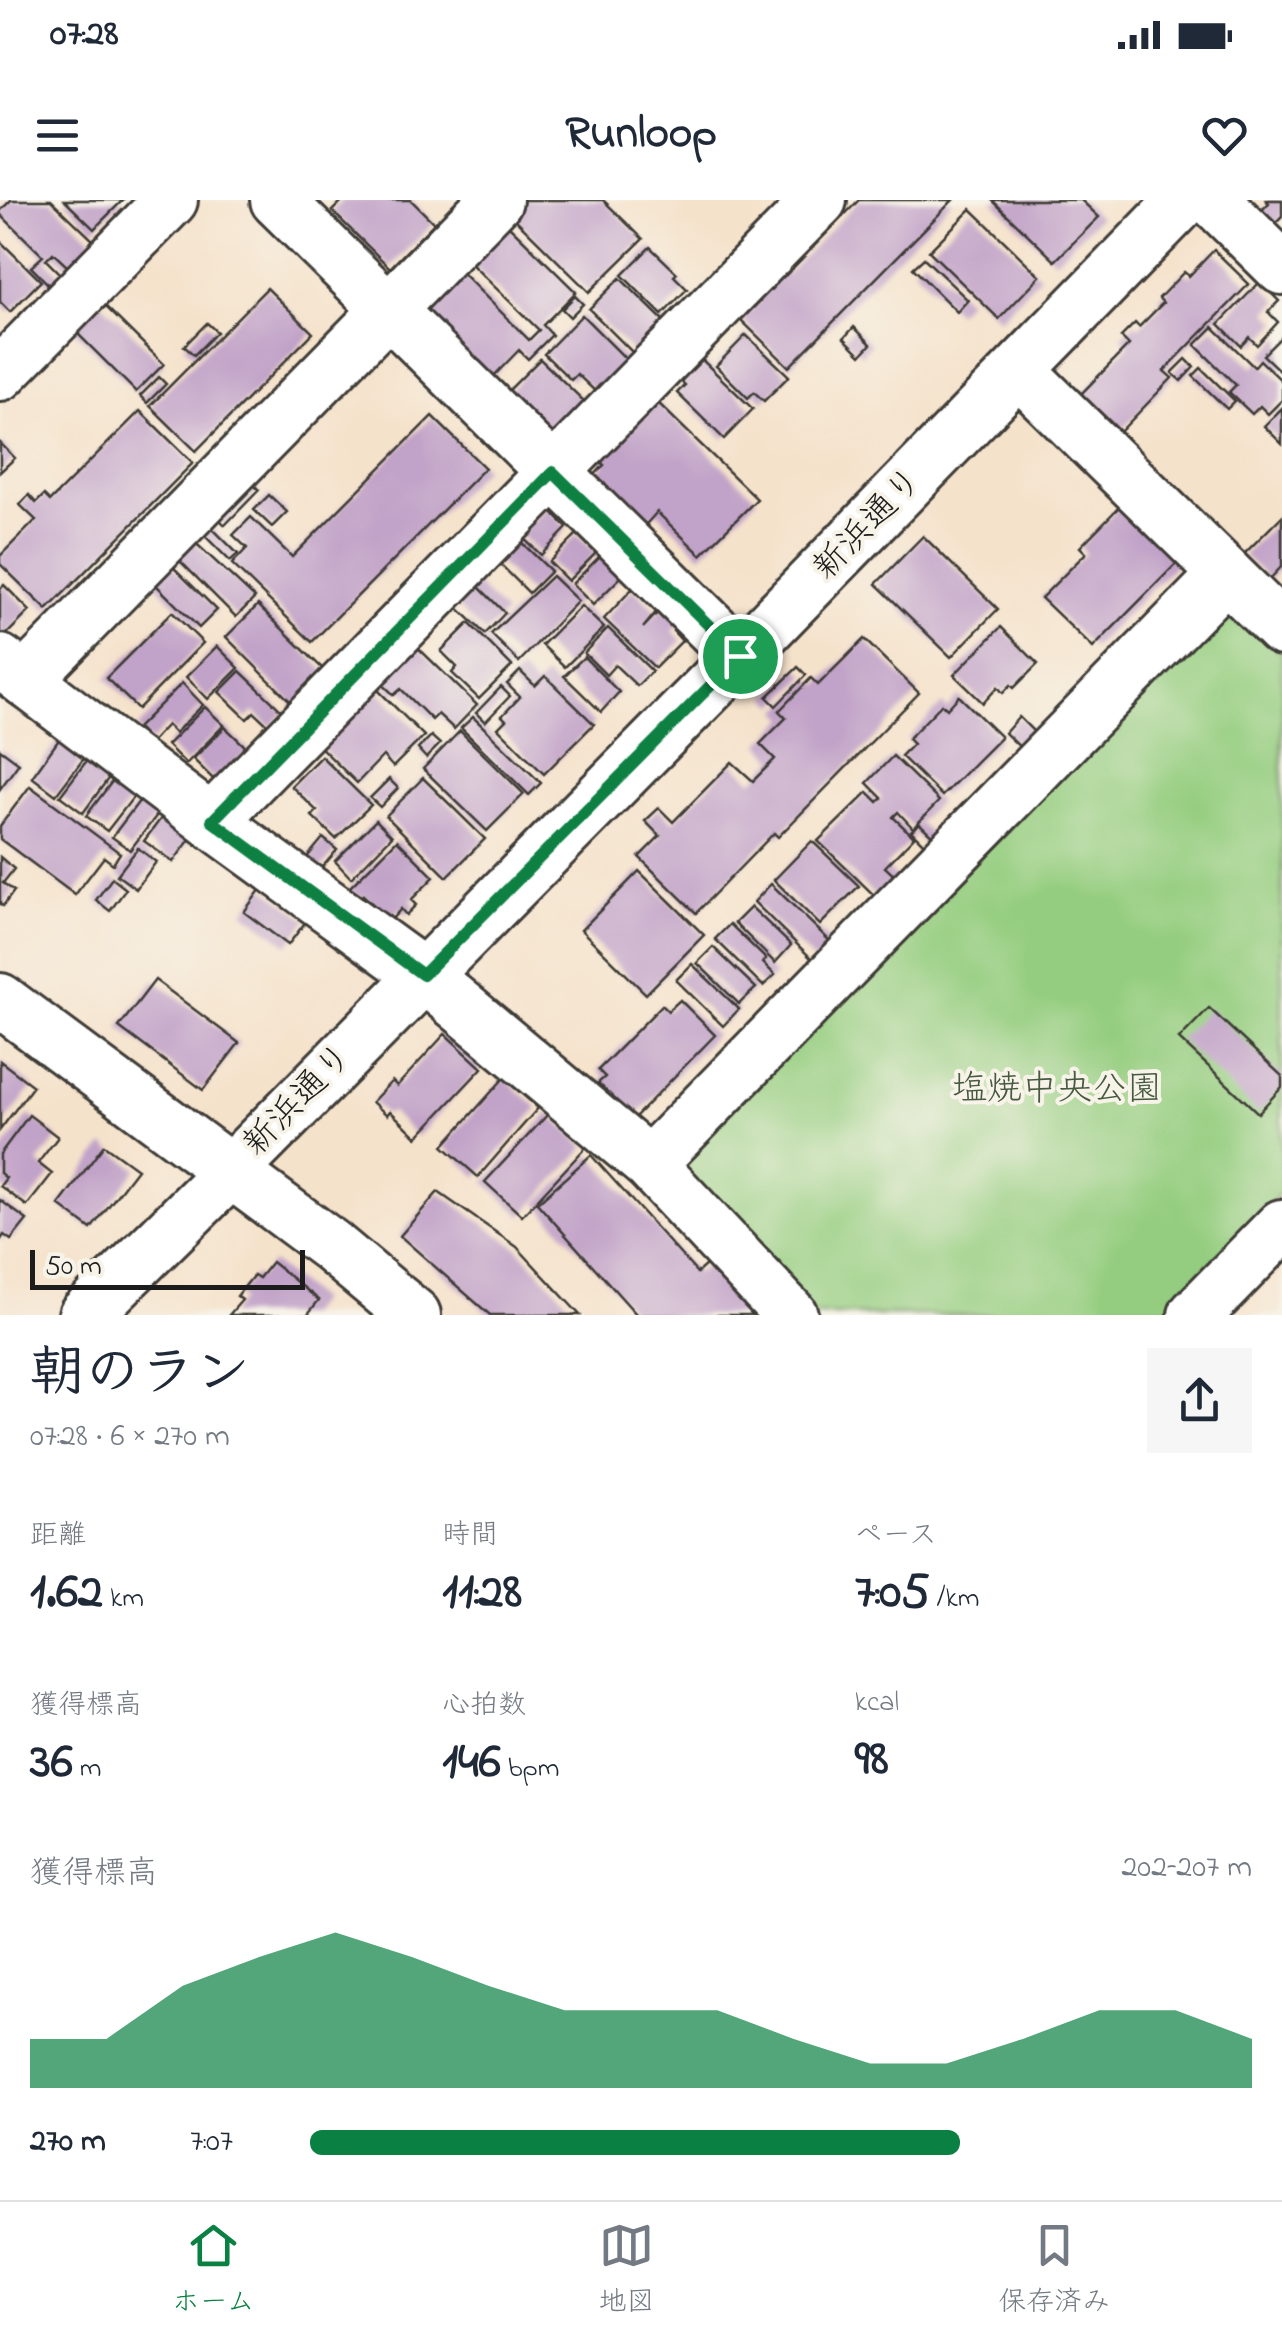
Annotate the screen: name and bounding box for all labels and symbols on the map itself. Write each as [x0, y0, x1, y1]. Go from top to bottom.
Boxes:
street label: 新浜通り [802, 457, 936, 593]
pin [698, 614, 783, 699]
street label: 新浜通り [232, 1033, 366, 1169]
park label: 塩焼中央公園 [952, 1065, 1162, 1116]
scale bar [30, 1245, 305, 1290]

